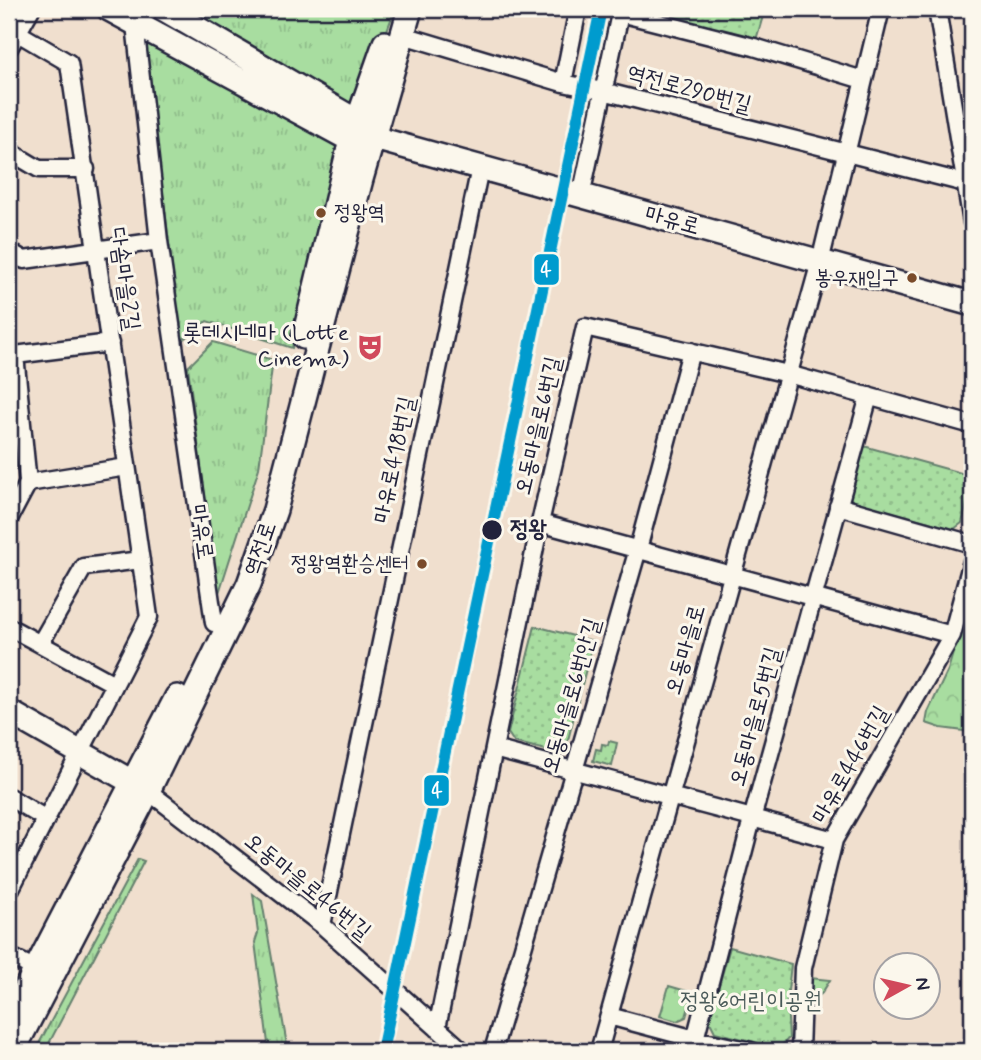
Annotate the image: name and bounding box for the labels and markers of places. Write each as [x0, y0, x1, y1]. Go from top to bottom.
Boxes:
place label: 정왕역 [334, 199, 385, 227]
marker: 정왕역 [314, 206, 328, 220]
place label: 봉우재입구 [815, 264, 899, 292]
marker: 봉우재입구 [905, 271, 919, 285]
place label: 롯데시네마 (Lotte Cinema) [183, 319, 349, 375]
theatre icon: 롯데시네마 (Lotte Cinema) [355, 332, 385, 362]
place label: 정왕 [510, 515, 548, 545]
marker: 정왕 [480, 518, 504, 542]
place label: 정왕역환승센터 [291, 550, 409, 578]
marker: 정왕역환승센터 [415, 557, 429, 571]

